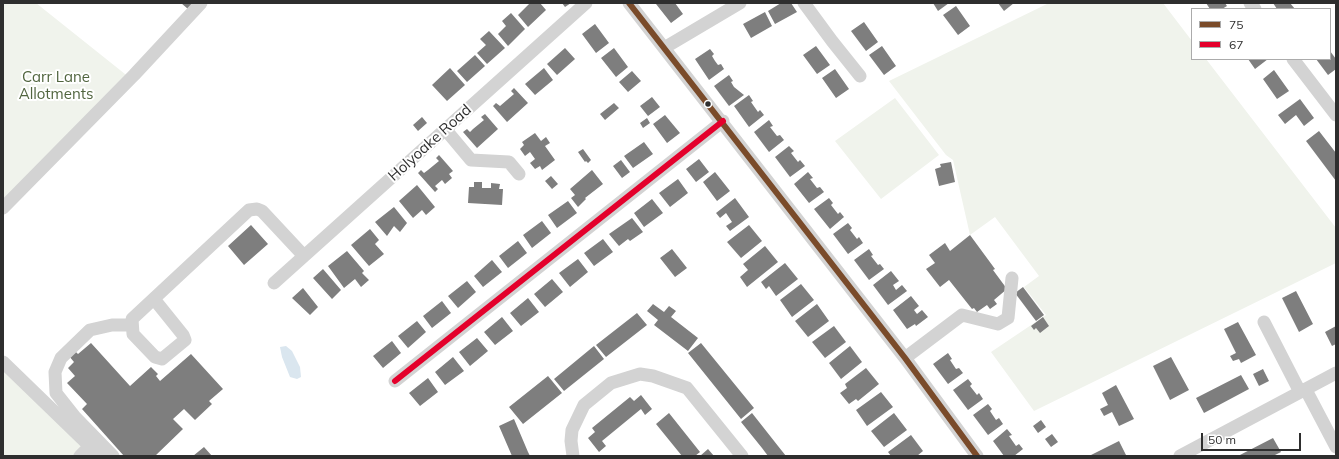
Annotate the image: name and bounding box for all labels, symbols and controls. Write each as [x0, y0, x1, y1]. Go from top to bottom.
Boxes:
legend [1191, 8, 1331, 60]
text: 75 [1229, 17, 1243, 32]
text: 67 [1229, 37, 1243, 52]
park label: Carr Lane Allotments [19, 68, 93, 103]
unlabelled marker [703, 99, 713, 109]
street label: Holyoake Road [385, 101, 475, 185]
scale bar [1203, 425, 1303, 451]
text: 50 m [1208, 432, 1236, 447]

